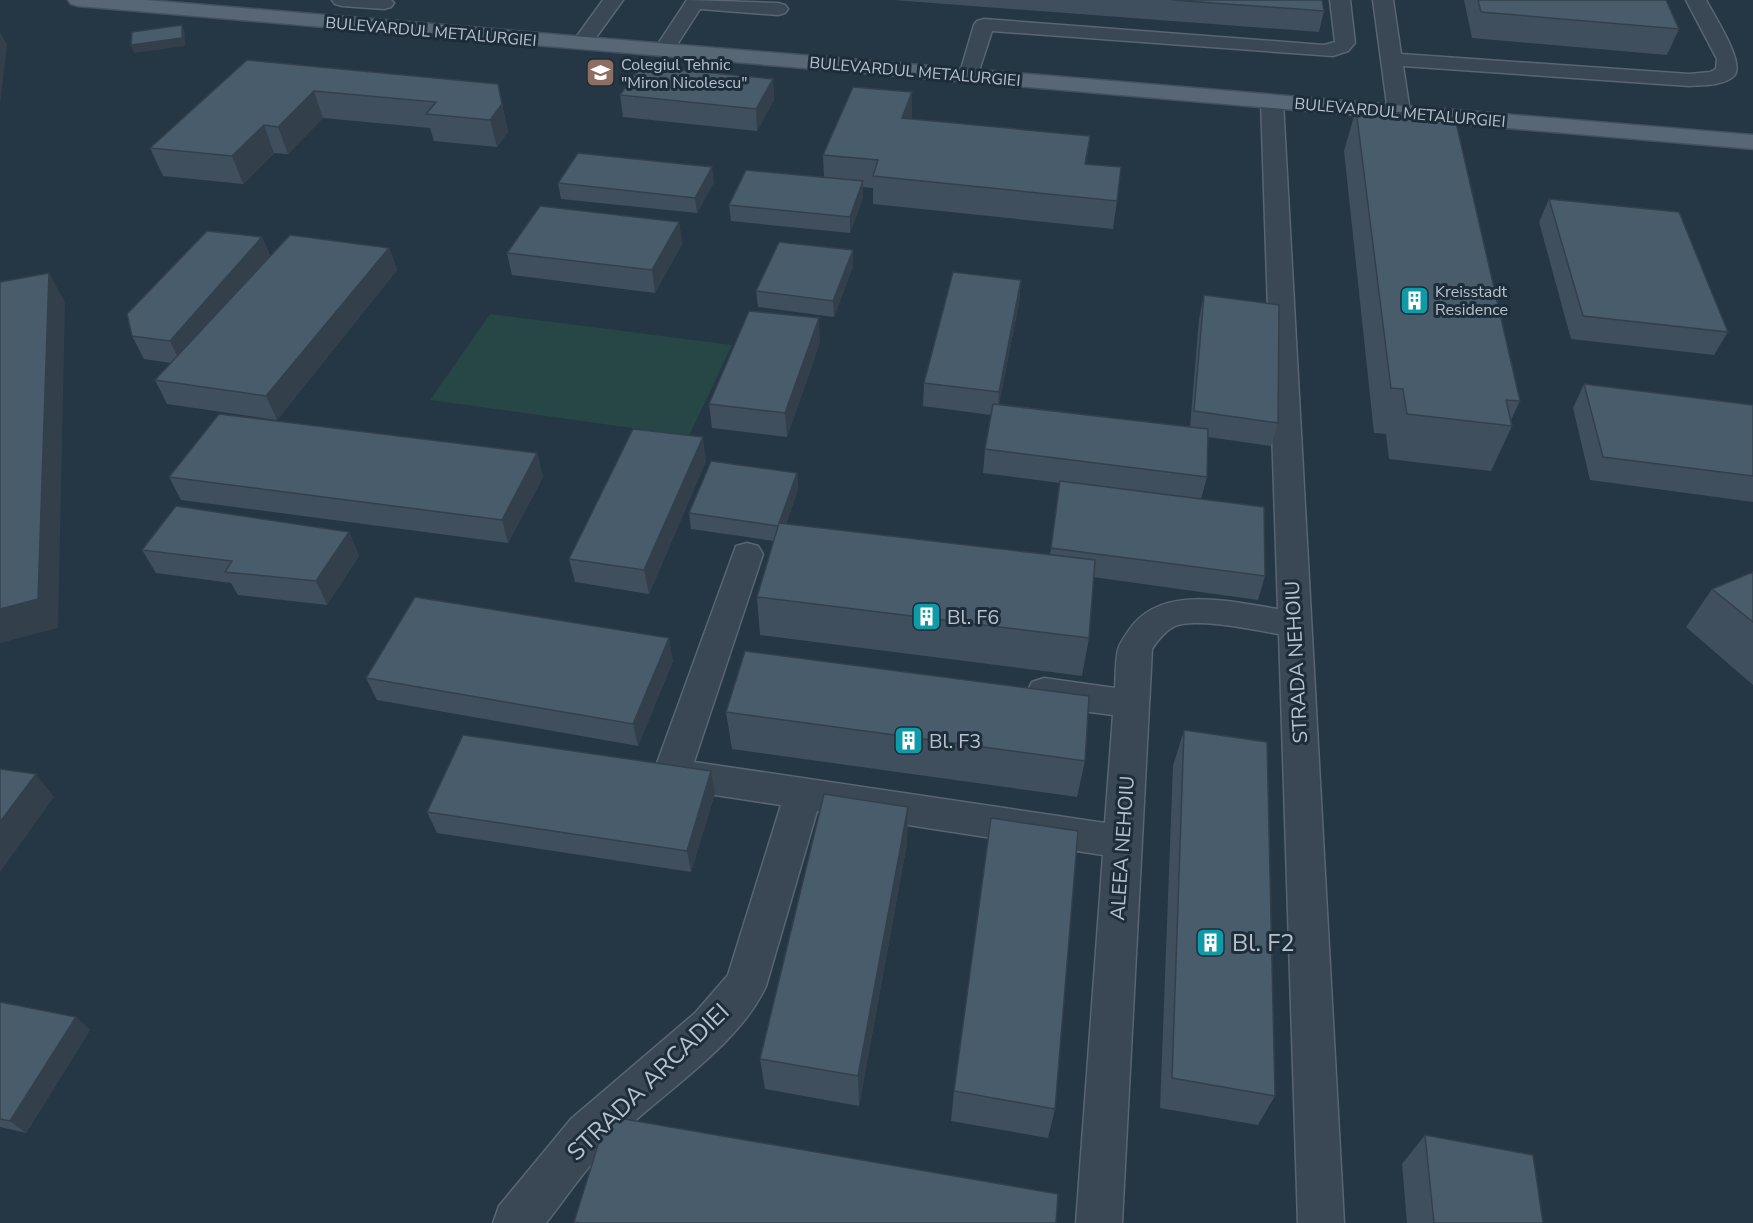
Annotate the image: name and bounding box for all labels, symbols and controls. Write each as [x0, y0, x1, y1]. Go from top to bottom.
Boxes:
street label: BULEVARDUL METALURGIEI [324, 12, 537, 52]
street label: BULEVARDUL METALURGIEI [808, 52, 1021, 92]
place label: Colegiul Tehnic "Miron Nicolescu" [621, 54, 748, 94]
school or university icon: Colegiul Tehnic "Miron Nicolescu" [584, 57, 616, 89]
street label: BULEVARDUL METALURGIEI [1293, 93, 1506, 133]
place label: Kreisstadt Residence [1435, 281, 1508, 321]
building icon: Kreisstadt Residence [1398, 284, 1430, 316]
street label: STRADA NEHOIU [1279, 580, 1314, 744]
building icon: Bl. F6 [910, 601, 942, 633]
place label: Bl. F6 [947, 604, 999, 631]
building icon: Bl. F3 [892, 725, 924, 757]
place label: Bl. F3 [929, 728, 981, 755]
street label: ALEEA NEHOIU [1104, 775, 1141, 921]
building icon: Bl. F2 [1195, 927, 1227, 959]
place label: Bl. F2 [1232, 927, 1295, 959]
street label: STRADA ARCADIEI [560, 996, 736, 1168]

